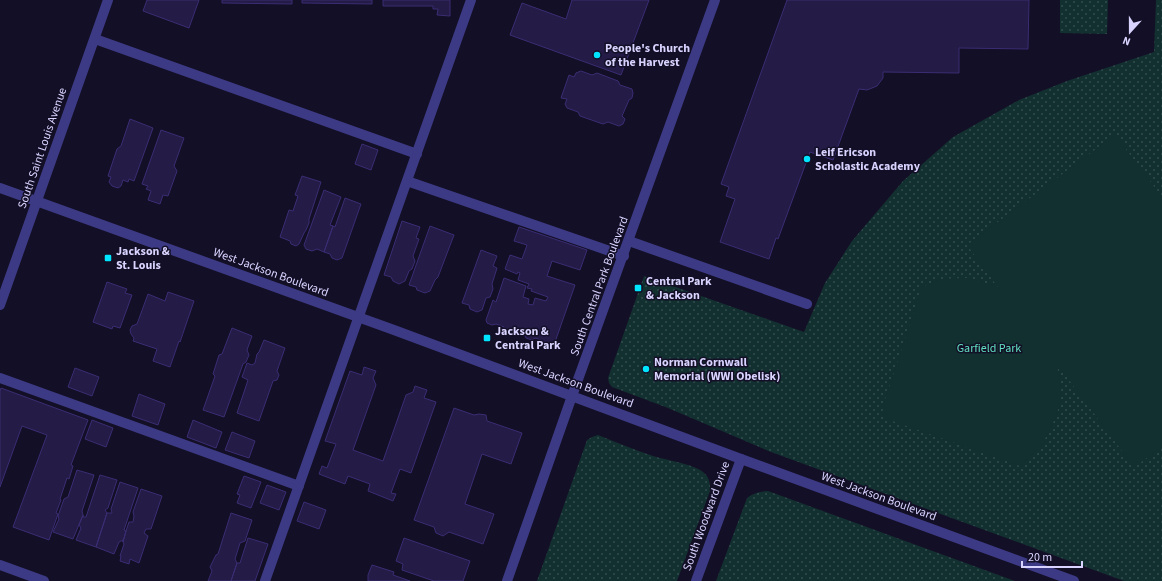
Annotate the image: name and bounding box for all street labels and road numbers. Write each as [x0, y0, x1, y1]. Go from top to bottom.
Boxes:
street label: South Saint Louis Avenue [14, 85, 71, 211]
street label: South Central Park Boulevard [566, 214, 633, 358]
street label: West Jackson Boulevard [211, 244, 331, 301]
street label: West Jackson Boulevard [516, 355, 636, 412]
street label: South Woodward Drive [679, 459, 734, 573]
street label: West Jackson Boulevard [819, 468, 939, 525]

